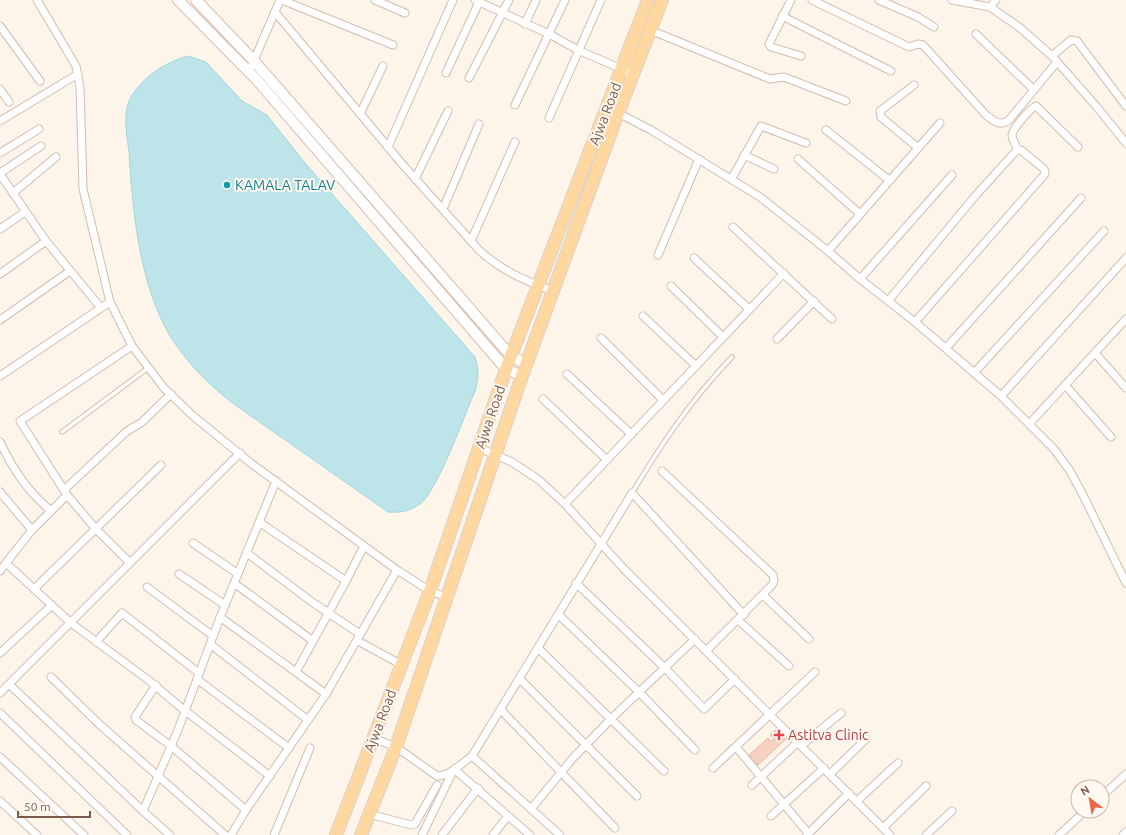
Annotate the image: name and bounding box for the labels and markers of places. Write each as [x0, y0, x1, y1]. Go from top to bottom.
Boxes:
place label: KAMALA TALAV [235, 177, 335, 193]
marker: KAMALA TALAV [222, 180, 232, 190]
place label: Astitva Clinic [788, 727, 869, 743]
marker: Astitva Clinic [773, 729, 785, 741]

